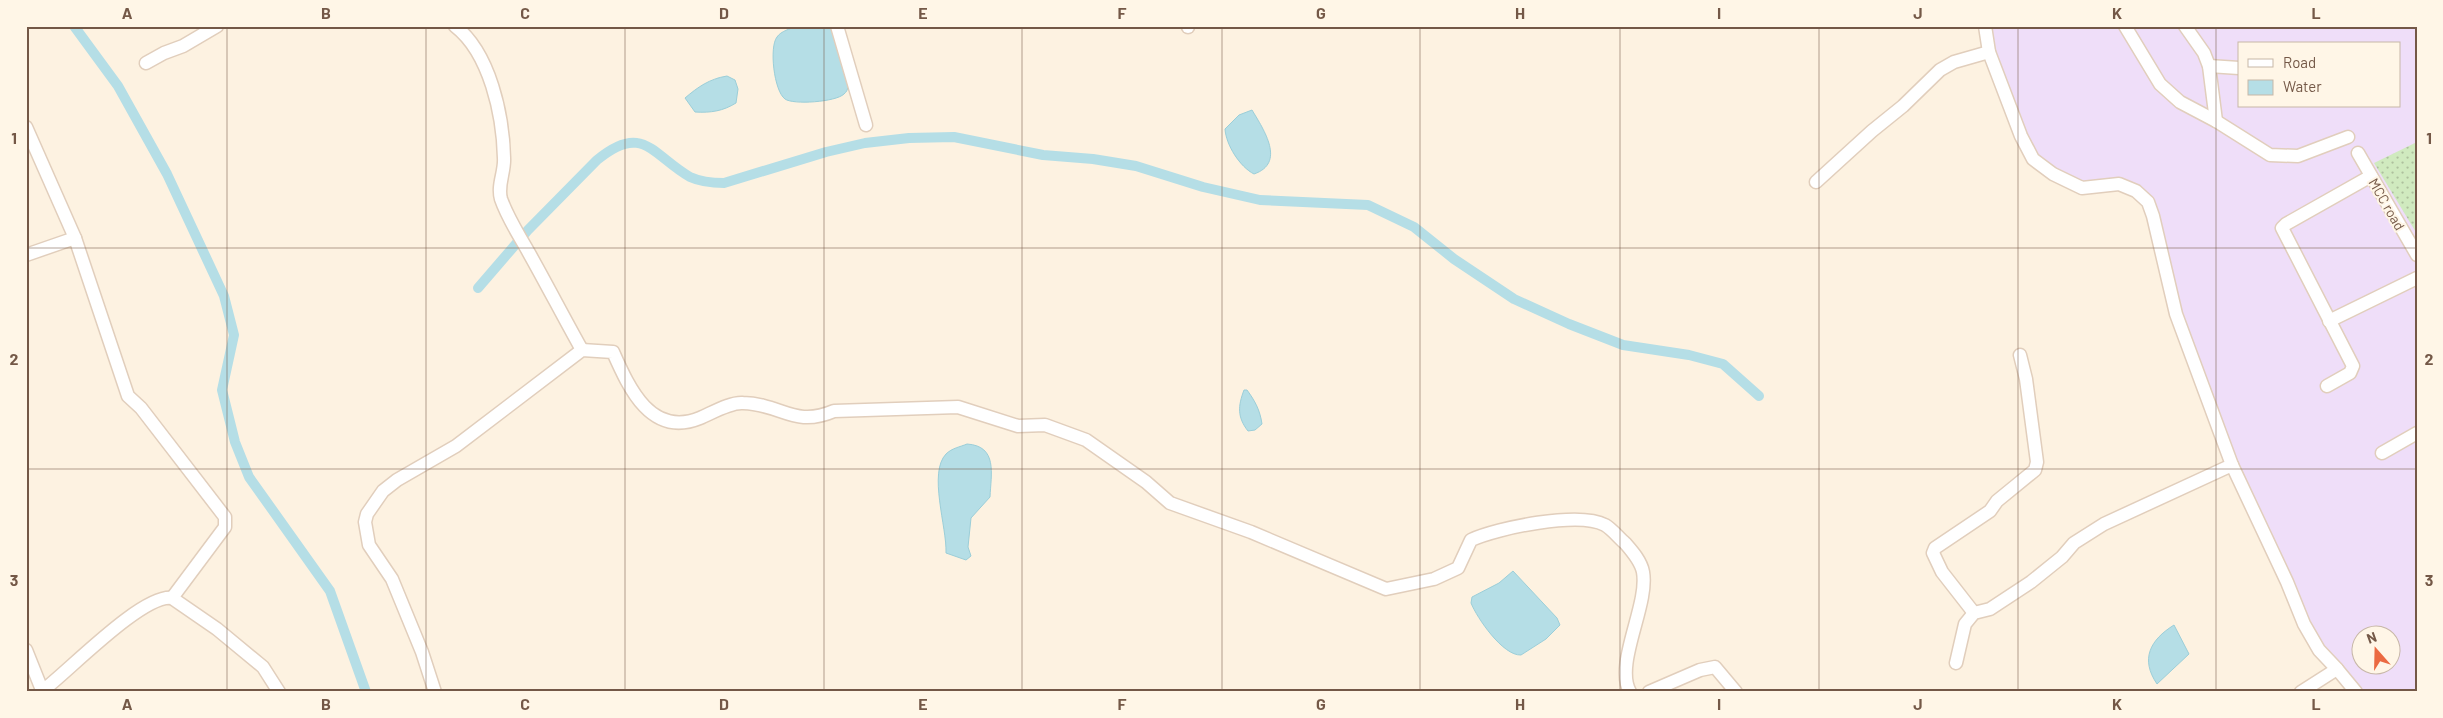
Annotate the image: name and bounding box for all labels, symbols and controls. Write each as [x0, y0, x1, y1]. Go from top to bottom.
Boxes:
text: A [122, 3, 133, 22]
text: B [321, 3, 331, 22]
text: C [520, 3, 530, 22]
text: D [719, 3, 729, 22]
text: E [918, 3, 928, 22]
text: F [1118, 3, 1127, 22]
text: G [1316, 3, 1326, 22]
text: H [1515, 3, 1525, 22]
text: I [1717, 3, 1721, 22]
text: J [1913, 3, 1923, 22]
text: K [2112, 3, 2122, 22]
text: L [2311, 3, 2321, 22]
legend [2238, 42, 2400, 108]
text: Road [2283, 53, 2316, 71]
text: Water [2283, 77, 2322, 95]
text: 1 [11, 128, 17, 147]
text: 1 [2426, 128, 2432, 147]
street label: MCC road [2365, 175, 2409, 233]
text: 2 [10, 349, 19, 368]
text: 2 [2425, 349, 2434, 368]
text: 3 [10, 570, 18, 589]
text: 3 [2425, 570, 2433, 589]
north arrow [2350, 626, 2400, 676]
text: N [2364, 628, 2379, 647]
text: A [122, 694, 133, 713]
text: B [321, 694, 331, 713]
text: C [520, 694, 530, 713]
text: D [719, 694, 729, 713]
text: E [918, 694, 928, 713]
text: F [1118, 694, 1127, 713]
text: G [1316, 694, 1326, 713]
text: H [1515, 694, 1525, 713]
text: I [1717, 694, 1721, 713]
text: J [1913, 694, 1923, 713]
text: K [2112, 694, 2122, 713]
text: L [2311, 694, 2321, 713]

